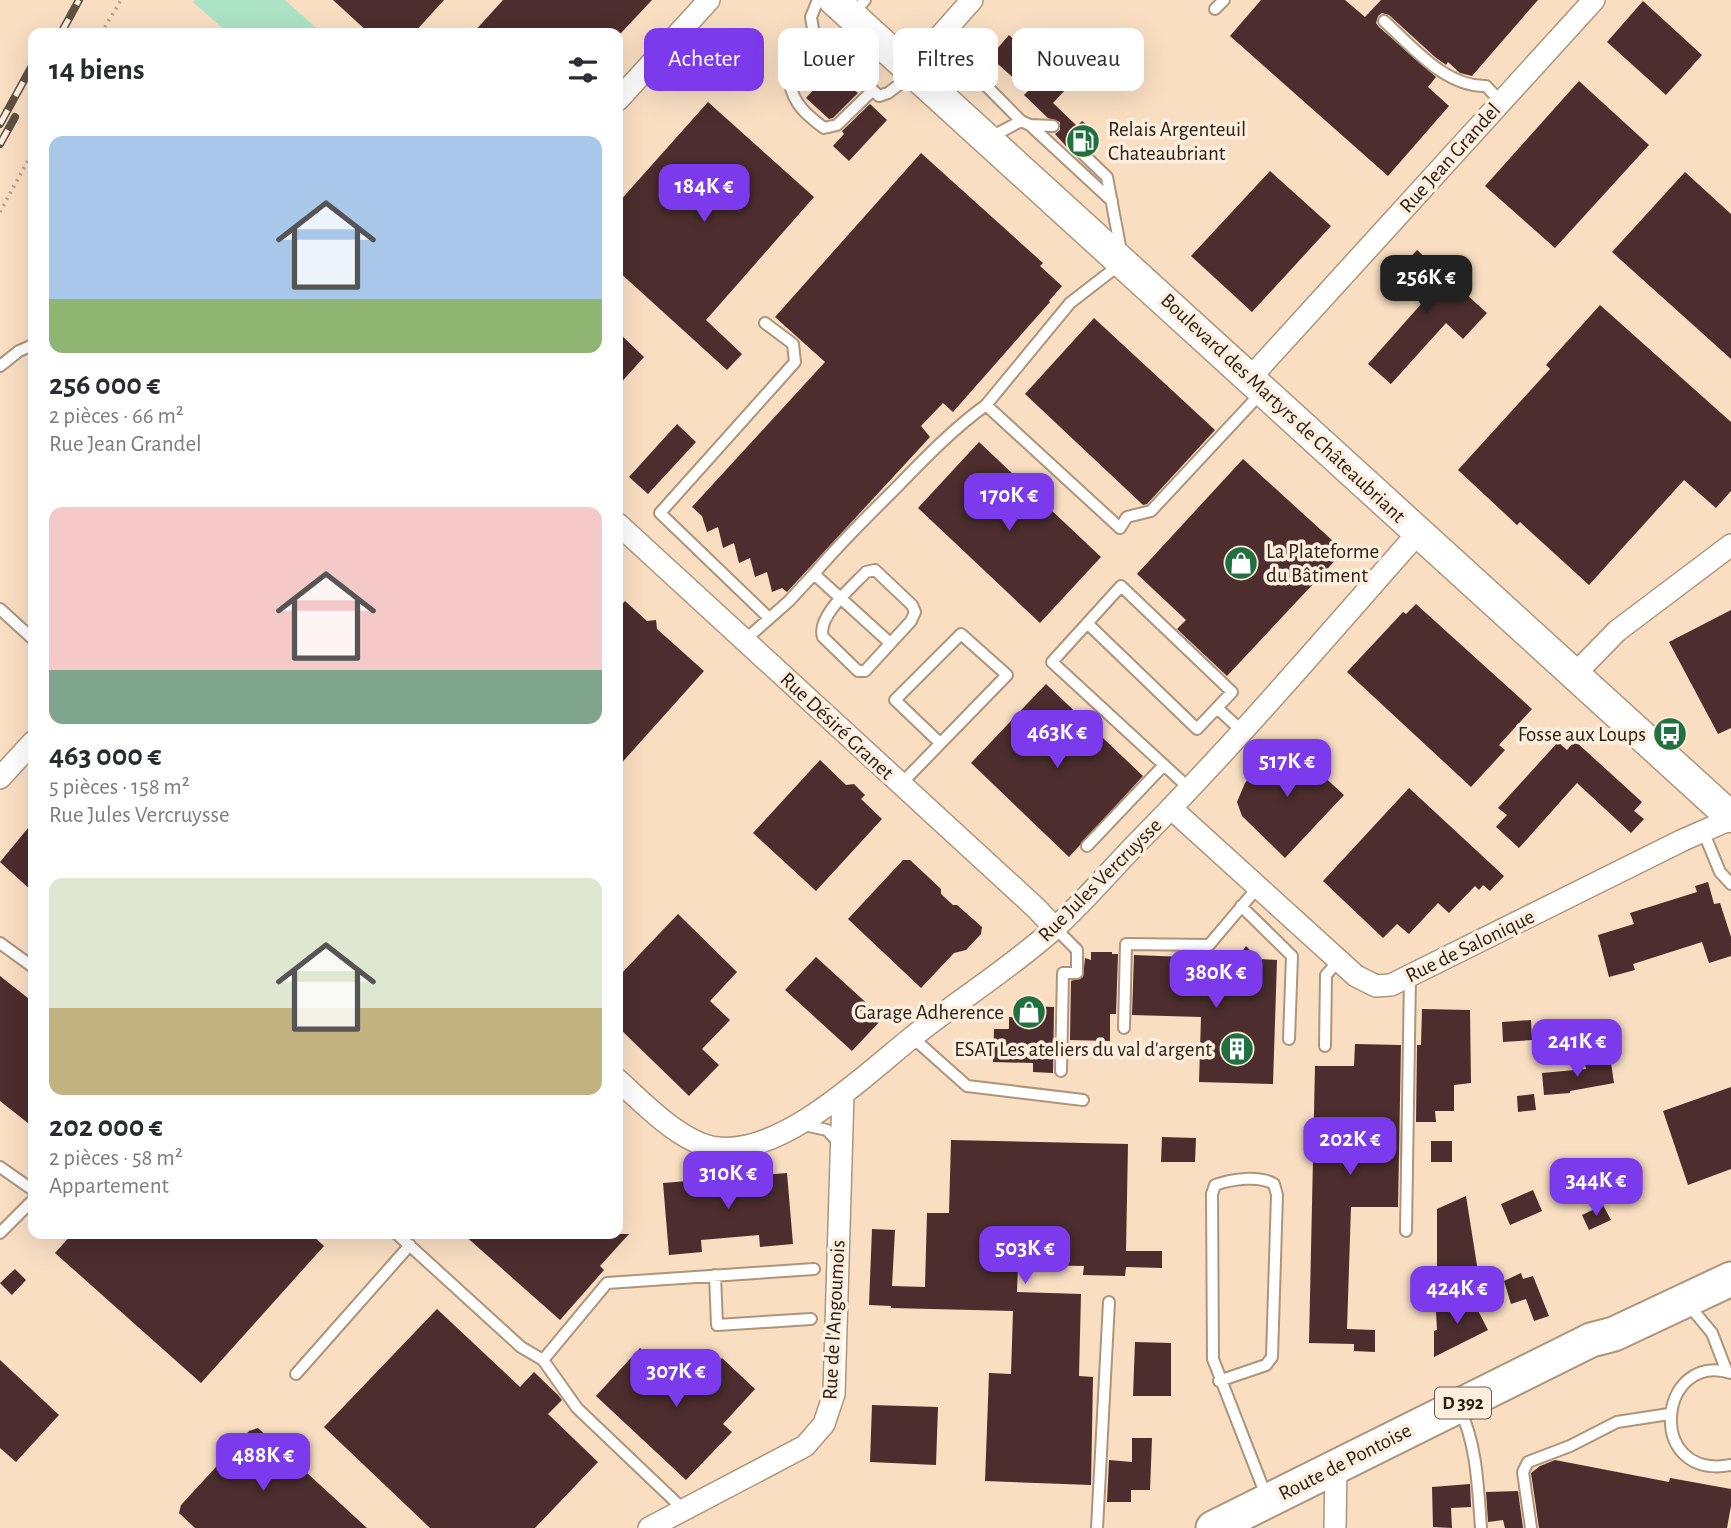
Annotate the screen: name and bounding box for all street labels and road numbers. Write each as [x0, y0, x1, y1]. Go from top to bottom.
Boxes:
street label: Rue Jean Grandel [1396, 99, 1504, 217]
street label: Boulevard des Martyrs de Châteaubriant [1157, 289, 1409, 527]
street label: Rue Désiré Granet [776, 668, 898, 784]
street label: Rue Jules Vercruysse [1034, 814, 1166, 946]
street label: Rue de Salonique [1402, 906, 1538, 986]
street label: Rue de l'Angoumois [819, 1239, 849, 1401]
road number: D 392 [1435, 1387, 1491, 1418]
street label: Route de Pontoise [1275, 1420, 1415, 1504]

